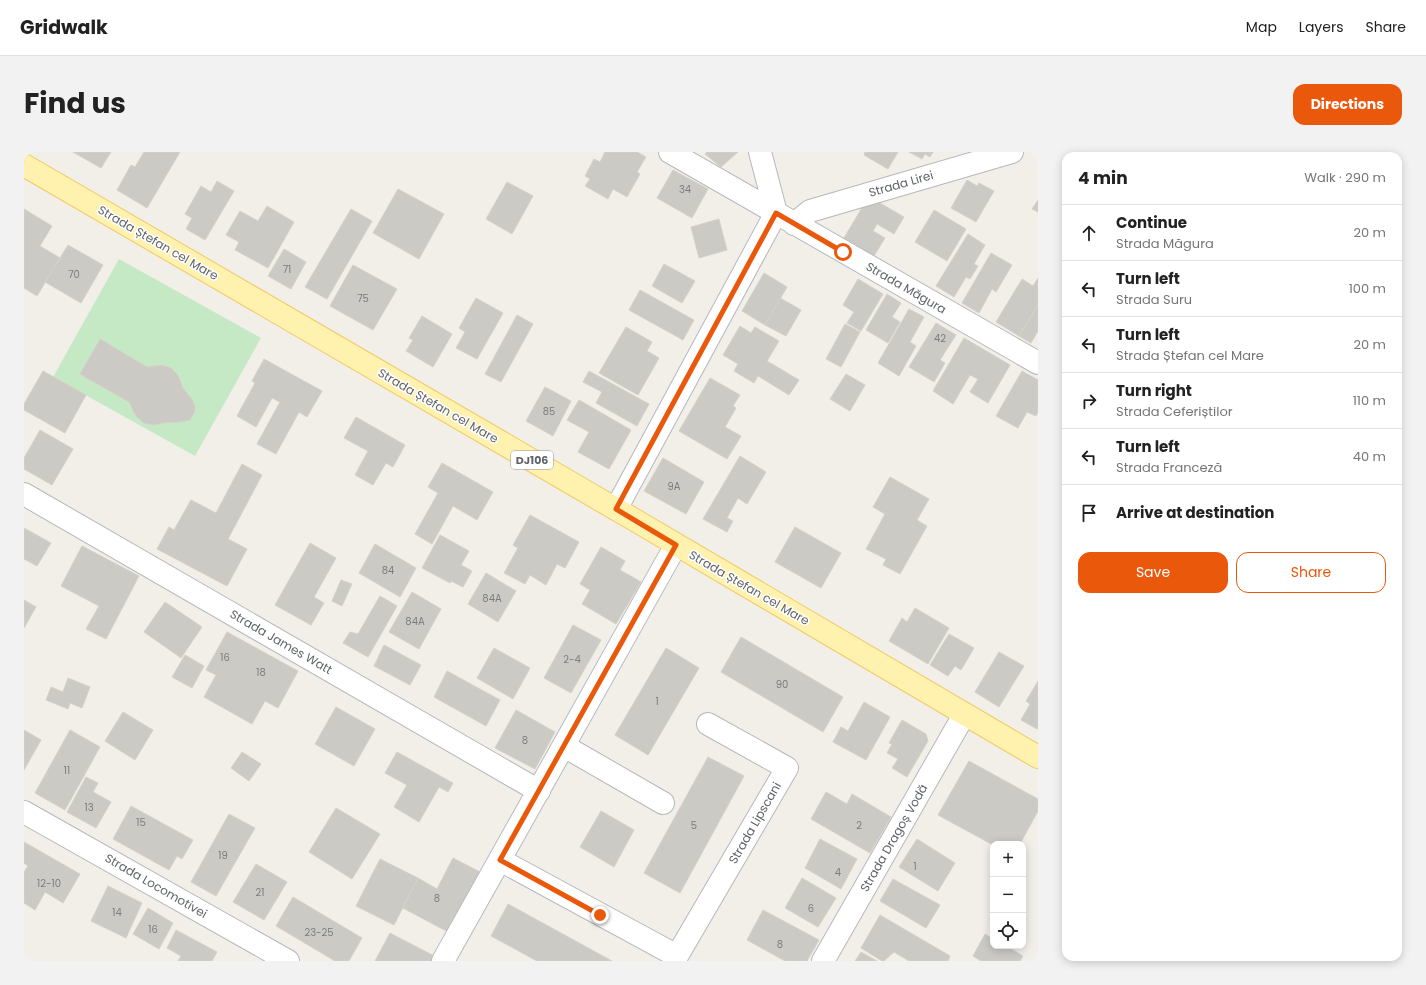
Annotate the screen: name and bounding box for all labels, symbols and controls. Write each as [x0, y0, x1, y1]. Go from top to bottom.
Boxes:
text: Gridwalk [20, 14, 108, 41]
text: Map [1246, 17, 1277, 37]
text: Layers [1299, 17, 1343, 37]
text: Share [1365, 17, 1406, 37]
text: Find us [24, 84, 126, 123]
button: Directions [1293, 84, 1402, 125]
street label: Strada Lirei [867, 166, 935, 201]
text: 4 min [1078, 166, 1128, 190]
text: Walk · 290 m [1304, 168, 1386, 187]
house number: 34 [679, 182, 691, 197]
street label: Strada Ștefan cel Mare [95, 201, 222, 284]
text: Continue [1116, 212, 1187, 233]
icon: ahead [1078, 222, 1100, 244]
text: 20 m [1353, 223, 1386, 242]
text: Strada Măgura [1116, 234, 1214, 253]
route start [834, 243, 852, 261]
street label: Strada Măgura [863, 258, 950, 317]
house number: 71 [283, 262, 291, 277]
house number: 70 [68, 267, 80, 282]
text: Turn left [1116, 268, 1180, 289]
icon: left [1078, 278, 1100, 300]
text: 100 m [1349, 279, 1386, 298]
text: Strada Suru [1116, 290, 1192, 309]
house number: 75 [357, 291, 369, 306]
text: Turn left [1116, 324, 1180, 345]
house number: 42 [934, 331, 946, 346]
icon: left [1078, 334, 1100, 356]
text: 20 m [1353, 335, 1386, 354]
text: Strada Ștefan cel Mare [1116, 346, 1264, 365]
street label: Strada Ștefan cel Mare [375, 364, 502, 447]
text: Turn right [1116, 380, 1192, 401]
icon: right [1078, 390, 1100, 412]
text: 110 m [1353, 391, 1386, 410]
text: Strada Ceferiștilor [1116, 402, 1233, 421]
house number: 85 [543, 404, 555, 419]
text: Turn left [1116, 436, 1180, 457]
icon: left [1078, 446, 1100, 468]
text: 40 m [1353, 447, 1386, 466]
road number: DJ106 [511, 451, 553, 469]
text: Strada Franceză [1116, 458, 1222, 477]
house number: 9A [667, 479, 681, 494]
icon: arrive [1078, 502, 1100, 524]
text: Arrive at destination [1116, 502, 1274, 523]
street label: Strada Ștefan cel Mare [686, 546, 813, 629]
button: Save [1078, 552, 1228, 593]
button: Share [1236, 552, 1386, 593]
house number: 84 [382, 563, 394, 578]
house number: 84A [482, 591, 502, 606]
street label: Strada James Watt [227, 605, 336, 678]
house number: 84A [405, 614, 425, 629]
house number: 16 [220, 650, 230, 665]
house number: 2-4 [563, 652, 581, 667]
house number: 18 [256, 665, 266, 680]
house number: 90 [776, 677, 788, 692]
house number: 1 [655, 694, 659, 709]
house number: 8 [522, 733, 528, 748]
house number: 11 [64, 763, 70, 778]
street label: Strada Lipscani [724, 779, 785, 867]
street label: Strada Dragoș Vodă [856, 781, 931, 895]
house number: 13 [84, 800, 94, 815]
house number: 15 [136, 815, 146, 830]
house number: 5 [691, 818, 697, 833]
house number: 2 [856, 818, 862, 833]
map controls [990, 841, 1026, 949]
button: + [990, 841, 1026, 877]
house number: 19 [218, 848, 228, 863]
street label: Strada Locomotivei [102, 849, 211, 922]
house number: 1 [913, 859, 917, 874]
house number: 4 [835, 865, 841, 880]
house number: 12-10 [37, 876, 61, 891]
button: − [990, 877, 1026, 913]
house number: 21 [256, 885, 264, 900]
house number: 8 [434, 891, 440, 906]
house number: 6 [808, 901, 814, 916]
house number: 14 [112, 905, 122, 920]
route end [591, 906, 609, 924]
button: locate [990, 913, 1026, 949]
house number: 16 [148, 922, 158, 937]
house number: 23-25 [304, 925, 334, 940]
house number: 8 [777, 937, 783, 952]

